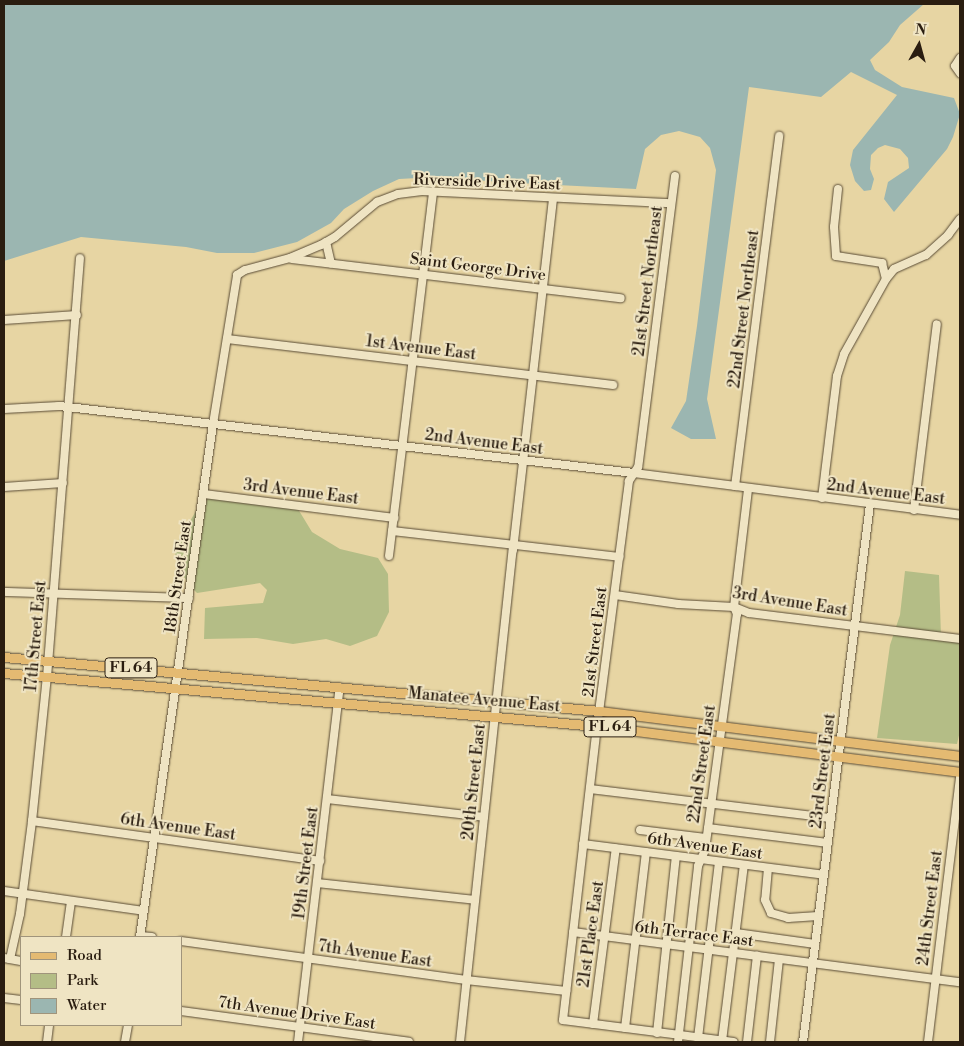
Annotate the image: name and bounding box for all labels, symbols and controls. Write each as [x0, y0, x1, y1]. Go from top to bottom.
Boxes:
north arrow [894, 20, 944, 70]
text: N [914, 21, 927, 40]
street label: Riverside Drive East [413, 170, 561, 194]
street label: 21st Street Northeast [629, 205, 667, 357]
street label: 22nd Street Northeast [725, 229, 763, 389]
street label: Saint George Drive [409, 249, 547, 285]
street label: 1st Avenue East [365, 332, 477, 364]
street label: 2nd Avenue East [424, 425, 544, 459]
street label: 3rd Avenue East [242, 475, 360, 509]
street label: 2nd Avenue East [826, 475, 946, 509]
street label: 18th Street East [161, 519, 195, 635]
street label: 17th Street East [22, 580, 50, 692]
street label: 3rd Avenue East [731, 583, 849, 621]
street label: 21st Street East [579, 586, 611, 698]
road number: FL 64 [104, 656, 158, 680]
street label: Manatee Avenue East [407, 684, 561, 716]
street label: 22nd Street East [684, 704, 720, 824]
street label: 23rd Street East [806, 712, 840, 830]
road number: FL 64 [582, 714, 638, 740]
street label: 20th Street East [458, 723, 490, 841]
street label: 19th Street East [290, 806, 322, 920]
street label: 6th Avenue East [119, 809, 237, 845]
street label: 6th Avenue East [646, 828, 764, 864]
street label: 24th Street East [913, 849, 947, 967]
street label: 21st Place East [574, 879, 608, 989]
street label: 6th Terrace East [633, 917, 755, 951]
legend [20, 936, 182, 1026]
street label: 7th Avenue East [317, 937, 433, 971]
text: Road [67, 946, 102, 965]
text: Park [67, 971, 98, 990]
street label: 7th Avenue Drive East [217, 992, 377, 1034]
text: Water [67, 996, 106, 1015]

